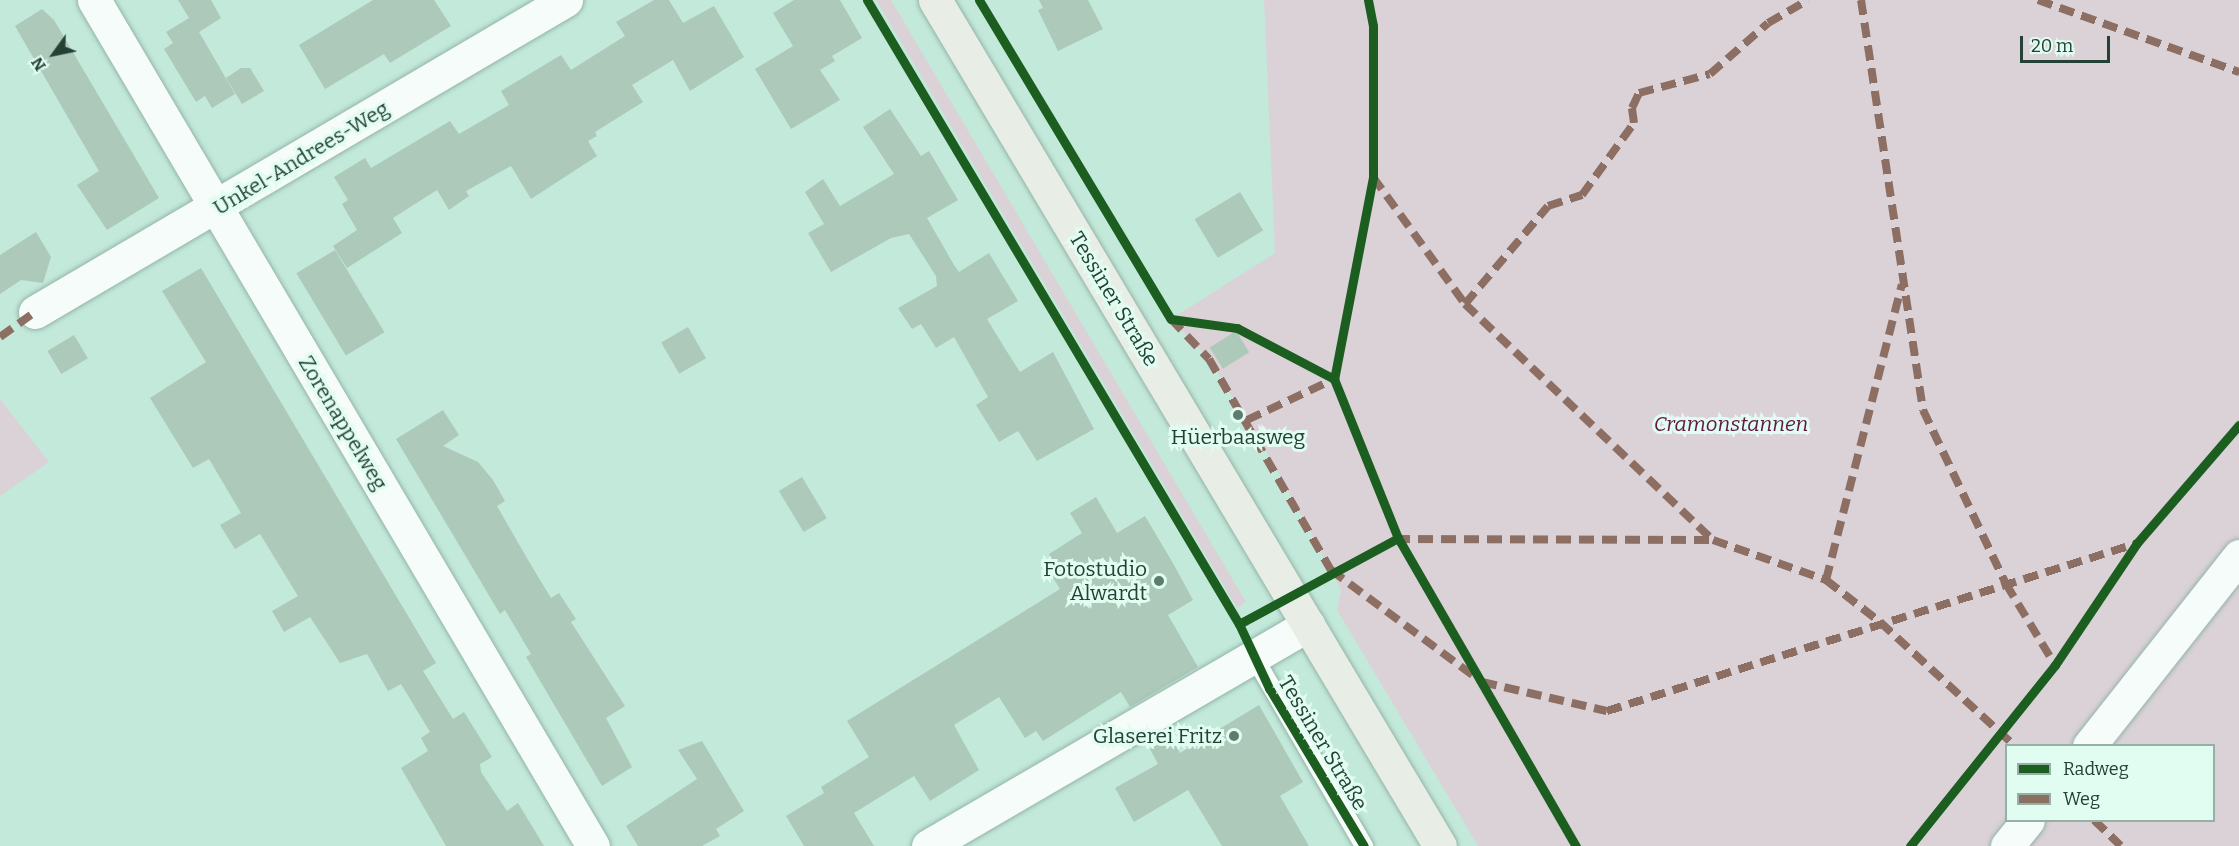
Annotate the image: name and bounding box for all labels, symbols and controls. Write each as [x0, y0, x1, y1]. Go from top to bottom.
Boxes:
north arrow [24, 24, 84, 84]
scale bar [2023, 24, 2113, 62]
text: 20 m [2031, 35, 2073, 57]
text: N [27, 54, 50, 74]
street label: Unkel-Andrees-Weg [209, 96, 393, 220]
street label: Tessiner Straße [1064, 227, 1164, 371]
street label: Zorenappelweg [293, 351, 393, 495]
marker: Hüerbaasweg [1231, 408, 1245, 422]
park label: Cramonstannen [1654, 411, 1808, 437]
place label: Hüerbaasweg [1171, 424, 1305, 450]
place label: Fotostudio Alwardt [1043, 556, 1147, 606]
marker: Fotostudio Alwardt [1152, 574, 1166, 588]
street label: Tessiner Straße [1273, 671, 1373, 815]
place label: Glaserei Fritz [1093, 723, 1222, 749]
marker: Glaserei Fritz [1227, 729, 1241, 743]
legend [2005, 744, 2215, 822]
text: Radweg [2063, 758, 2129, 780]
text: Weg [2063, 788, 2100, 810]

